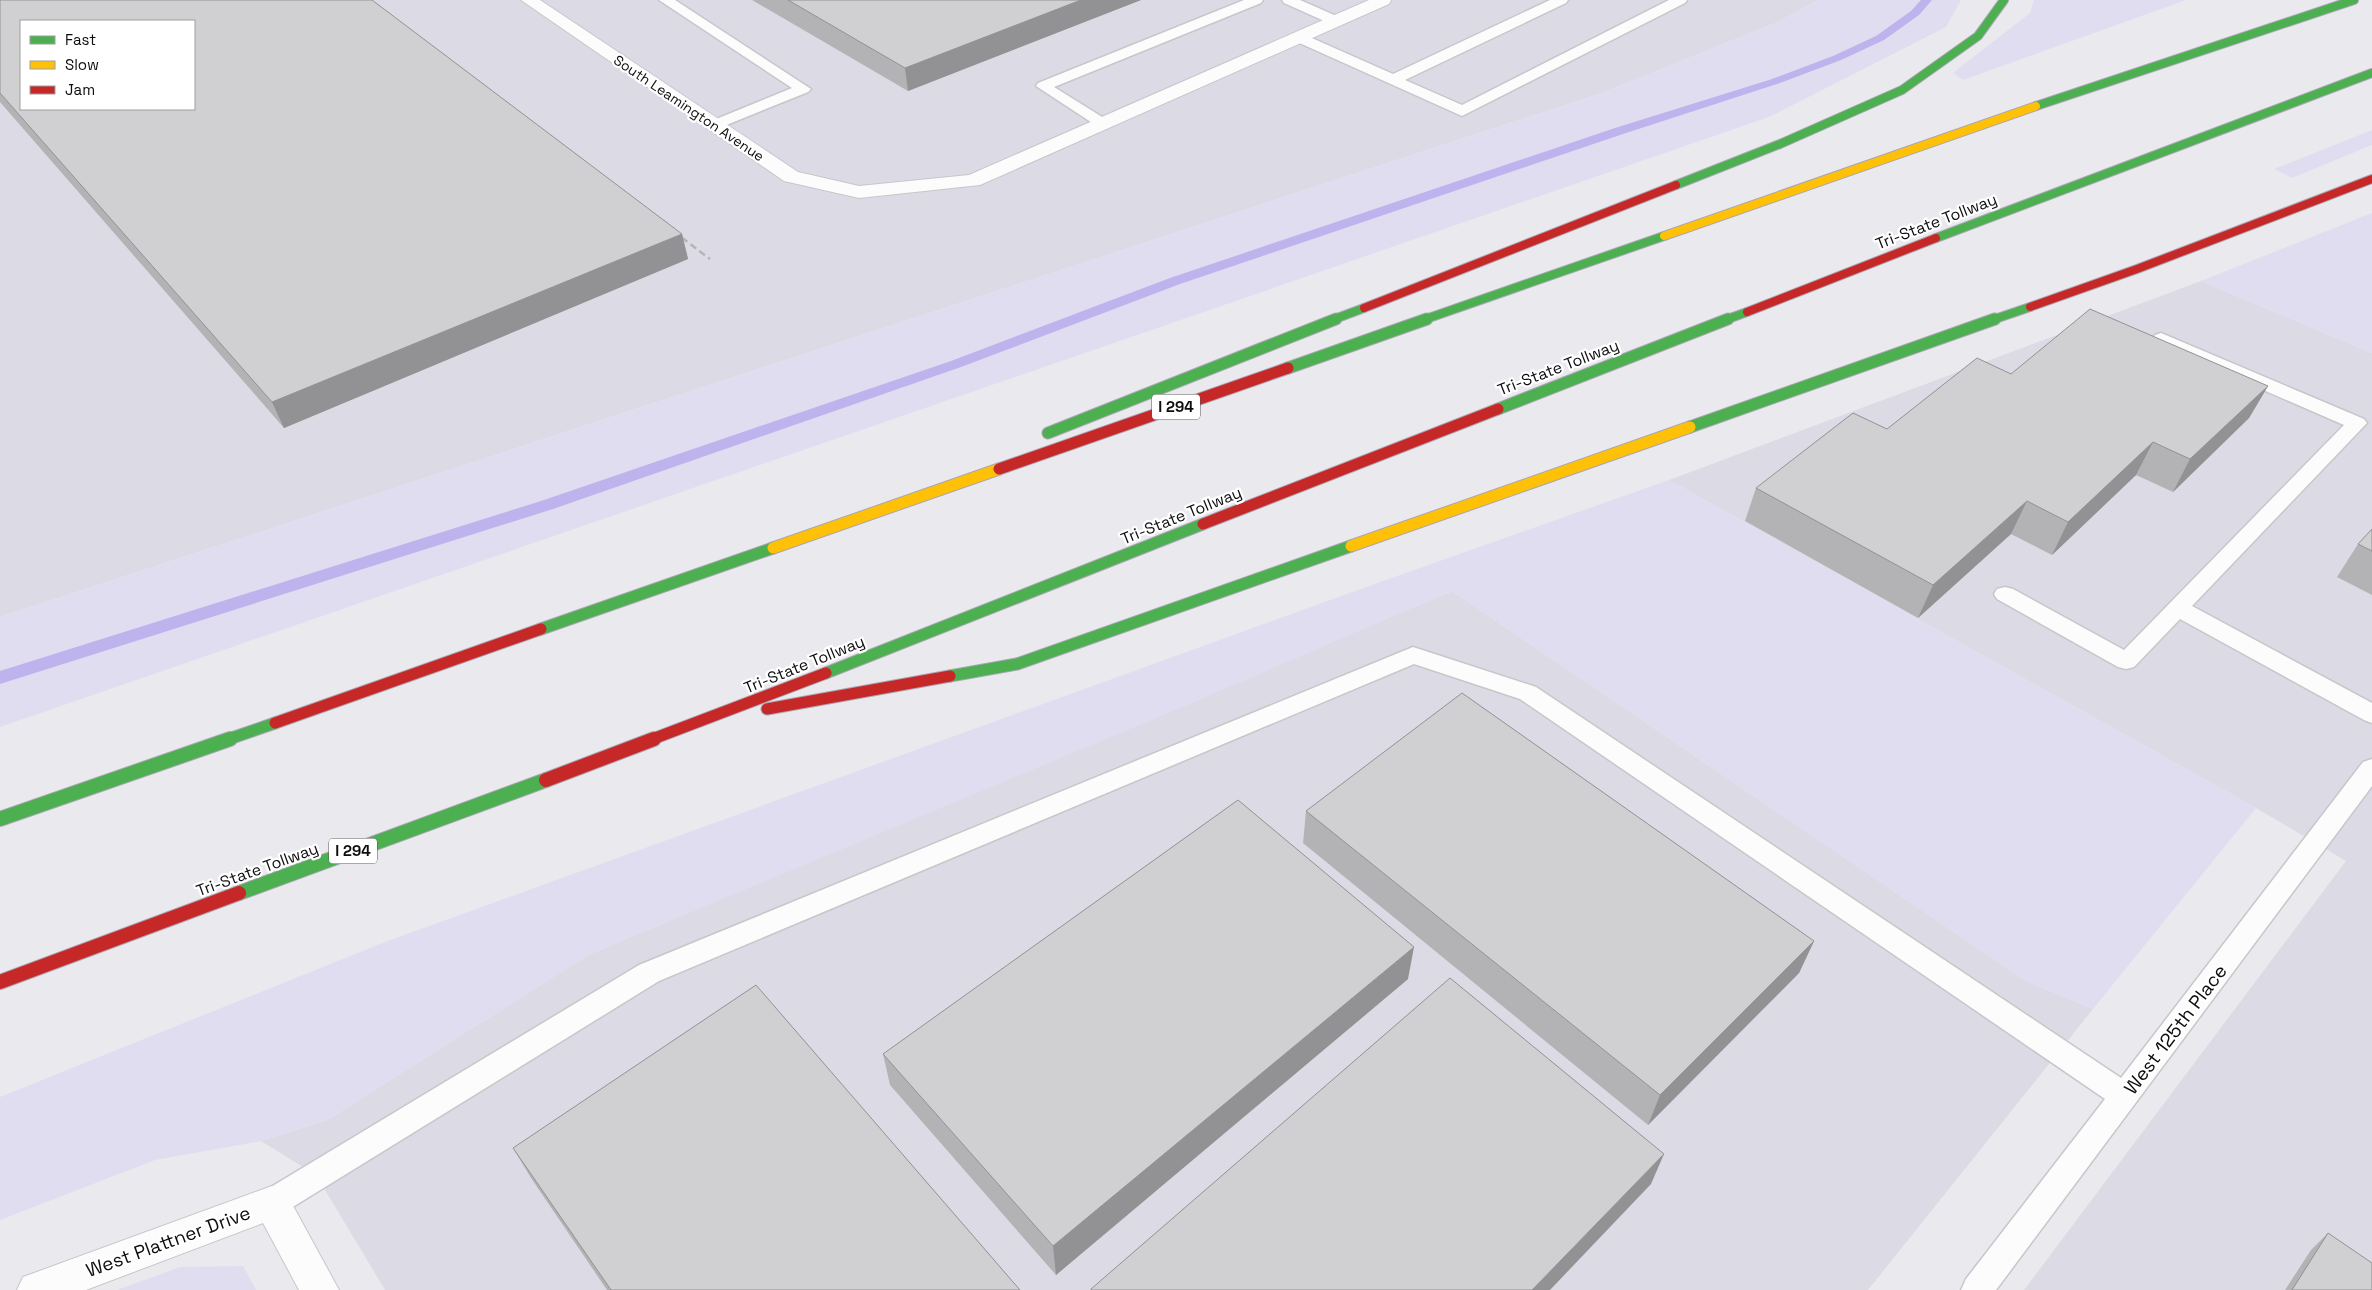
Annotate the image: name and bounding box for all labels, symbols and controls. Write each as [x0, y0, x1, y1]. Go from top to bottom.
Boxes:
legend [20, 20, 195, 110]
text: Fast [65, 30, 96, 49]
street label: South Leamington Avenue [610, 51, 768, 165]
text: Slow [65, 55, 99, 74]
text: Jam [65, 80, 95, 99]
street label: Tri-State Tollway [1872, 189, 2000, 254]
street label: Tri-State Tollway [1494, 335, 1622, 400]
road number: I 294 [1152, 394, 1200, 420]
street label: Tri-State Tollway [1118, 482, 1245, 549]
street label: Tri-State Tollway [741, 631, 868, 698]
street label: Tri-State Tollway [193, 838, 321, 901]
road number: I 294 [329, 838, 377, 864]
street label: West 125th Place [2118, 959, 2232, 1099]
street label: West Plattner Drive [82, 1200, 254, 1283]

